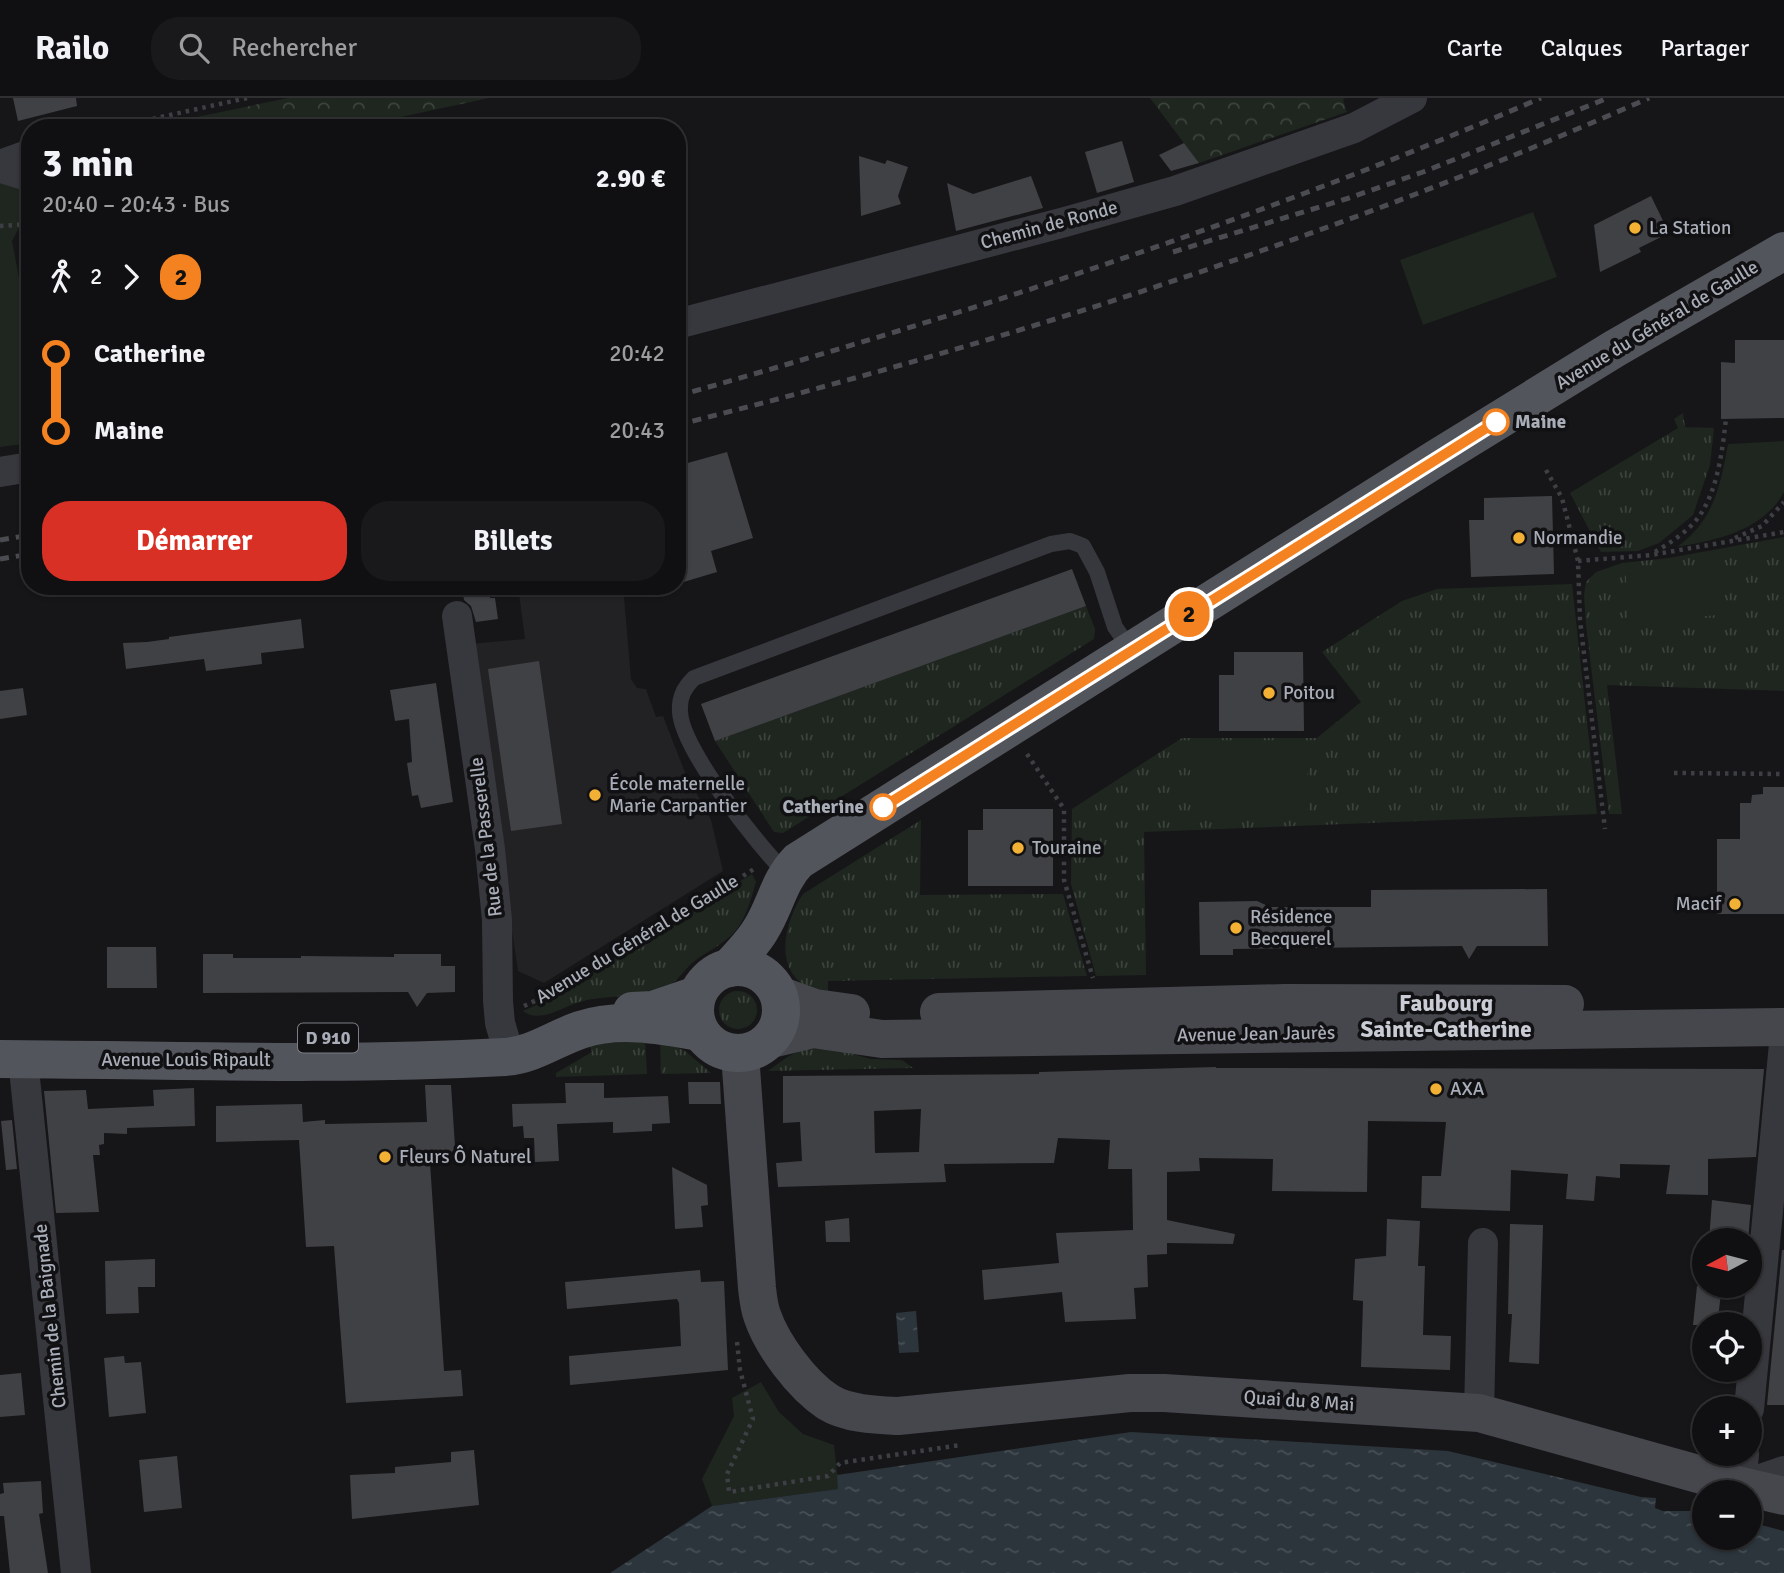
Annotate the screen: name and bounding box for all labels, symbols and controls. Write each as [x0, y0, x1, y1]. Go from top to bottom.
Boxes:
search box [151, 17, 641, 80]
text: Railo [35, 28, 109, 69]
icon: search [175, 29, 213, 67]
text: Rechercher [231, 32, 357, 64]
text: Carte [1447, 33, 1503, 63]
text: Calques [1541, 33, 1622, 63]
text: Partager [1660, 33, 1749, 63]
text: 3 min [42, 140, 134, 187]
text: 2.90 € [596, 163, 665, 195]
text: 20:40 – 20:43 · Bus [42, 190, 230, 219]
street label: Chemin de Ronde [978, 195, 1120, 255]
place label: La Station [1649, 216, 1731, 240]
marker: La Station [1627, 220, 1643, 236]
street label: Avenue du Général de Gaulle [1551, 255, 1763, 395]
icon: walk [42, 258, 80, 296]
icon: forward [112, 258, 150, 296]
text: 2 [90, 262, 102, 291]
text: 2 [174, 262, 187, 292]
text: Catherine [94, 338, 205, 370]
text: 20:42 [609, 339, 665, 368]
marker: Maine [1483, 409, 1509, 435]
place label: Maine [1515, 410, 1566, 434]
text: Maine [94, 415, 164, 447]
text: 20:43 [609, 416, 665, 445]
button: Démarrer [42, 501, 347, 581]
button: Billets [361, 501, 665, 581]
place label: Normandie [1533, 526, 1623, 550]
marker: Normandie [1511, 530, 1527, 546]
line badge: 2 [1166, 591, 1212, 637]
text: 2 [1183, 599, 1195, 629]
place label: Poitou [1283, 681, 1335, 705]
marker: Poitou [1261, 685, 1277, 701]
street label: Rue de la Passerelle [464, 756, 508, 918]
place label: École maternelle Marie Carpantier [609, 772, 747, 818]
marker: École maternelle Marie Carpantier [587, 787, 603, 803]
marker: Catherine [870, 794, 896, 820]
place label: Catherine [783, 795, 864, 819]
place label: Touraine [1032, 836, 1102, 860]
marker: Touraine [1010, 840, 1026, 856]
street label: Avenue du Général de Gaulle [531, 869, 743, 1009]
place label: Macif [1676, 892, 1723, 916]
marker: Macif [1727, 896, 1743, 912]
place label: Résidence Becquerel [1250, 905, 1332, 951]
marker: Résidence Becquerel [1228, 920, 1244, 936]
district label: Faubourg Sainte-Catherine [1360, 989, 1532, 1044]
street label: Avenue Jean Jaurès [1177, 1021, 1335, 1047]
road number: D 910 [298, 1023, 358, 1052]
street label: Avenue Louis Ripault [101, 1048, 271, 1072]
place label: AXA [1450, 1077, 1485, 1101]
marker: AXA [1428, 1081, 1444, 1097]
place label: Fleurs Ô Naturel [399, 1145, 531, 1169]
marker: Fleurs Ô Naturel [377, 1149, 393, 1165]
street label: Chemin de la Baignade [28, 1223, 72, 1409]
north arrow [1692, 1228, 1762, 1298]
map controls [1692, 1228, 1762, 1550]
button: locate [1692, 1312, 1762, 1382]
street label: Quai du 8 Mai [1243, 1385, 1355, 1417]
button: + [1692, 1396, 1762, 1466]
button: − [1692, 1480, 1762, 1550]

